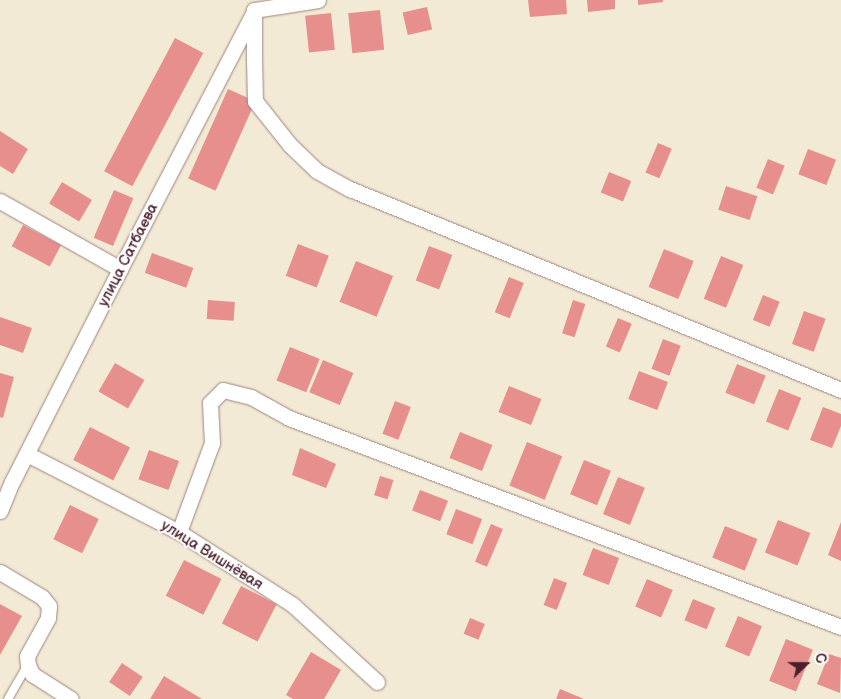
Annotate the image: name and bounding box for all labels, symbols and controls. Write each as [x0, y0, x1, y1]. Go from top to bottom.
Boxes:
street label: улица Сатбаева [94, 200, 162, 310]
street label: улица Вишнёвая [158, 516, 266, 594]
north arrow [781, 639, 831, 689]
text: С [811, 650, 830, 666]

